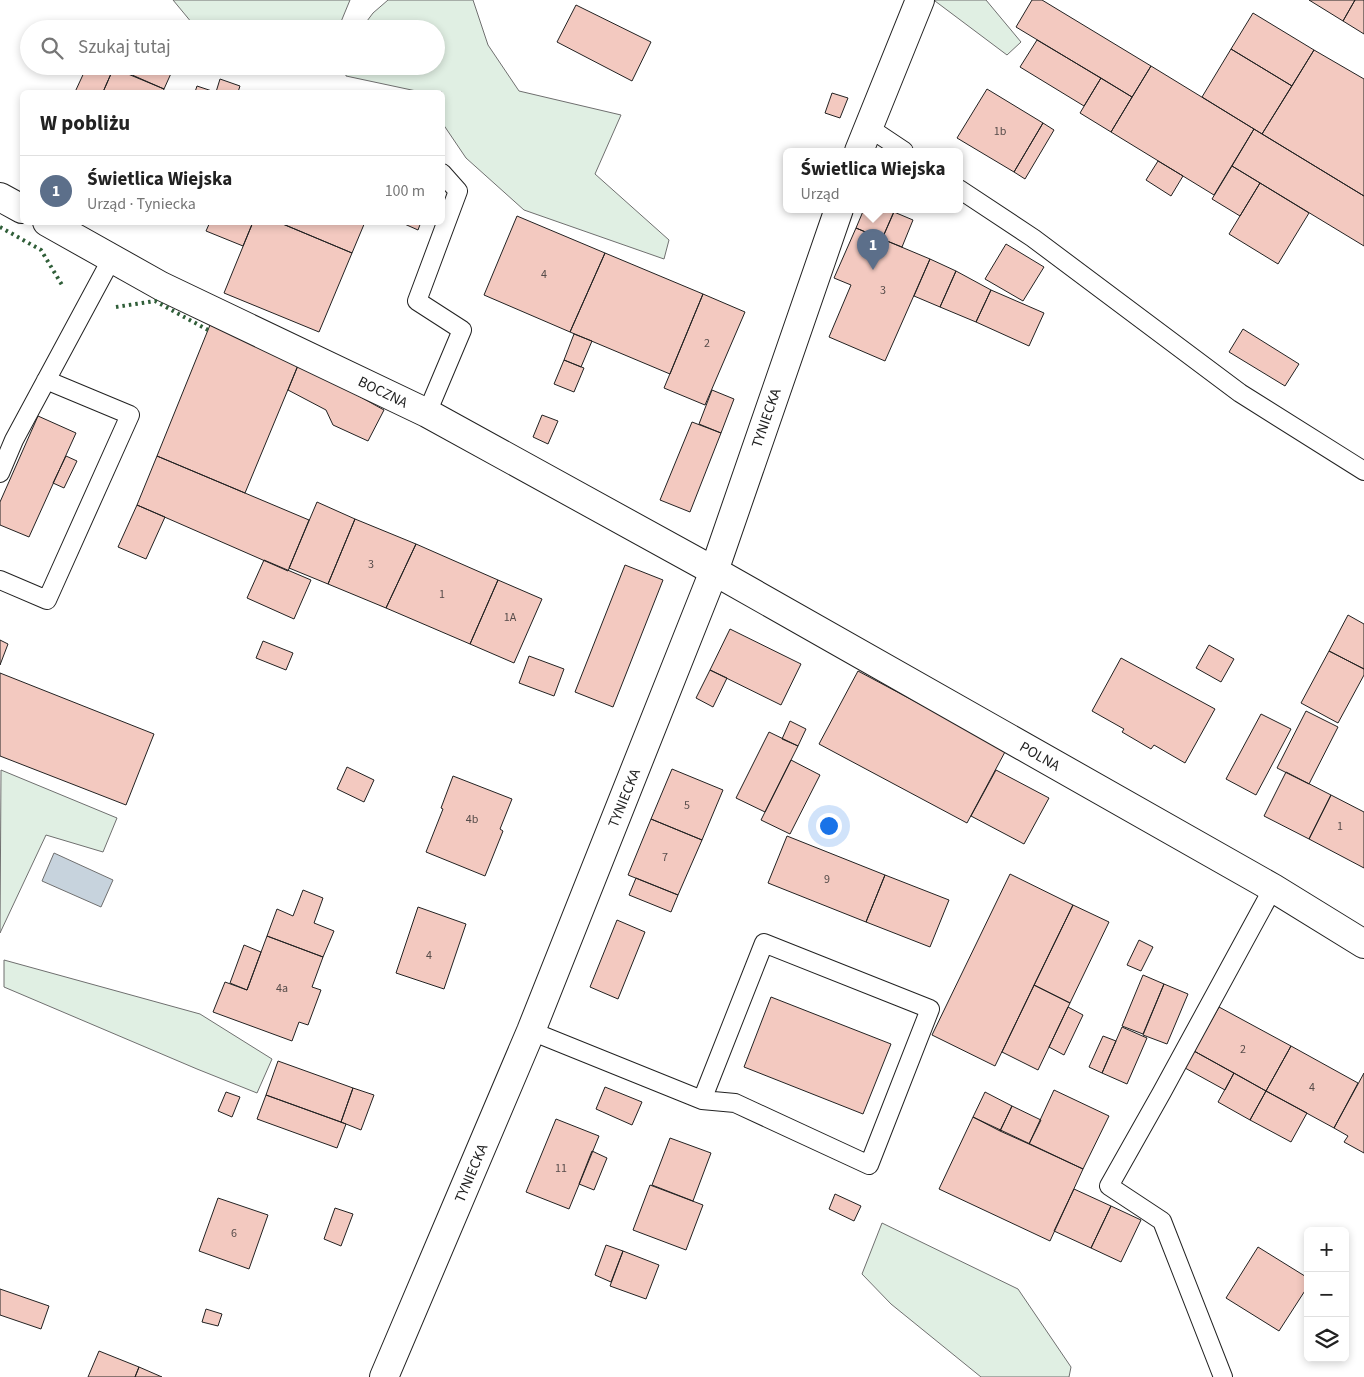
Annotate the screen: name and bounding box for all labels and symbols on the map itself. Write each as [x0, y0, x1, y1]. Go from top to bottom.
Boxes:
house number: 1b [994, 123, 1007, 140]
pin: 1 [857, 229, 889, 270]
house number: 4 [541, 266, 547, 283]
house number: 3 [880, 282, 886, 299]
house number: 2 [704, 335, 710, 352]
street label: BOCZNA [354, 371, 412, 414]
street label: TYNIECKA [746, 385, 787, 451]
house number: 3 [368, 556, 374, 573]
house number: 1 [439, 586, 445, 603]
house number: 1A [504, 609, 517, 626]
street label: POLNA [1016, 736, 1065, 777]
street label: TYNIECKA [603, 765, 646, 831]
house number: 5 [684, 797, 690, 814]
house number: 4b [466, 811, 479, 828]
your location [816, 813, 842, 839]
house number: 1 [1337, 818, 1343, 835]
house number: 7 [662, 849, 668, 866]
house number: 9 [824, 871, 830, 888]
house number: 4 [426, 947, 432, 964]
house number: 4a [276, 980, 288, 997]
house number: 2 [1240, 1041, 1246, 1058]
house number: 4 [1309, 1079, 1315, 1096]
street label: TYNIECKA [450, 1140, 494, 1206]
house number: 11 [555, 1160, 567, 1177]
house number: 6 [231, 1225, 237, 1242]

